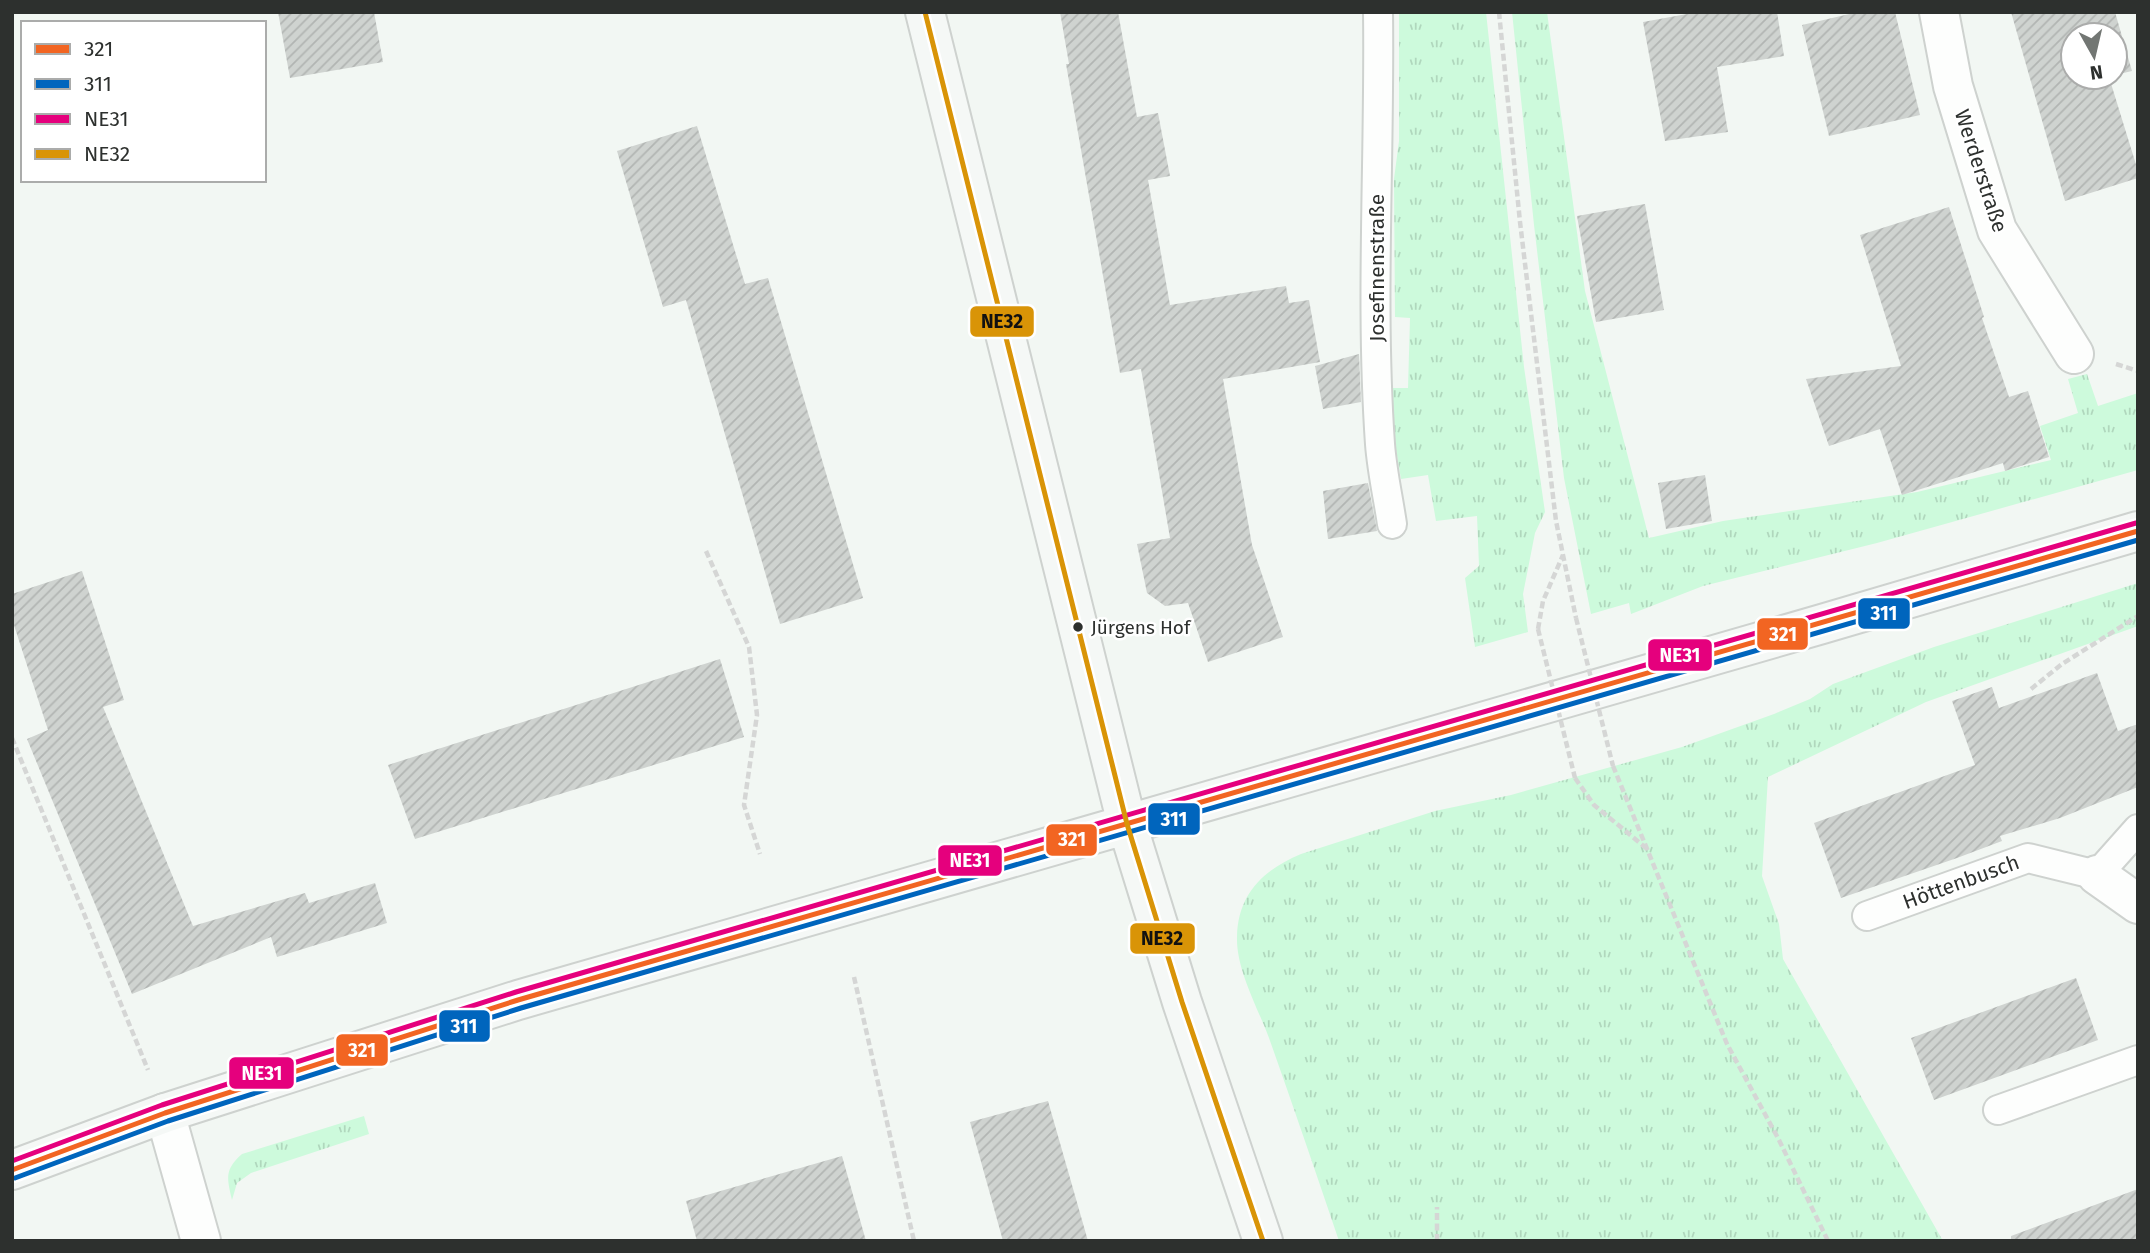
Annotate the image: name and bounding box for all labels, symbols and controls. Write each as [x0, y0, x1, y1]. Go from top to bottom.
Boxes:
legend [21, 21, 266, 182]
north arrow [2059, 21, 2129, 91]
text: 321 [84, 36, 113, 62]
text: N [2088, 60, 2104, 85]
text: 311 [84, 71, 112, 97]
text: NE31 [84, 106, 129, 132]
street label: Werderstraße [1949, 106, 2013, 236]
text: NE32 [84, 141, 130, 167]
street label: Josefinenstraße [1364, 194, 1390, 342]
line badge: NE32 [969, 305, 1035, 338]
text: NE32 [981, 310, 1023, 333]
line badge: 311 [1857, 597, 1911, 630]
text: 311 [1870, 602, 1897, 625]
place label: Jürgens Hof [1091, 616, 1192, 639]
line badge: 321 [1756, 617, 1809, 651]
marker: Jürgens Hof [1071, 620, 1085, 634]
text: 321 [1768, 623, 1797, 646]
line badge: NE31 [1647, 638, 1713, 672]
text: NE31 [1660, 644, 1700, 667]
line badge: 311 [1147, 802, 1201, 836]
text: 311 [1160, 808, 1187, 831]
line badge: 321 [1045, 823, 1098, 857]
text: 321 [1057, 828, 1086, 851]
line badge: NE31 [937, 844, 1003, 877]
text: NE31 [950, 849, 990, 872]
street label: Höttenbusch [1899, 849, 2023, 915]
line badge: NE32 [1129, 922, 1196, 955]
text: NE32 [1141, 927, 1183, 950]
line badge: 311 [438, 1009, 491, 1043]
text: 311 [450, 1015, 477, 1038]
line badge: 321 [335, 1033, 389, 1067]
text: 321 [347, 1039, 376, 1062]
line badge: NE31 [228, 1056, 295, 1090]
text: NE31 [242, 1062, 282, 1085]

